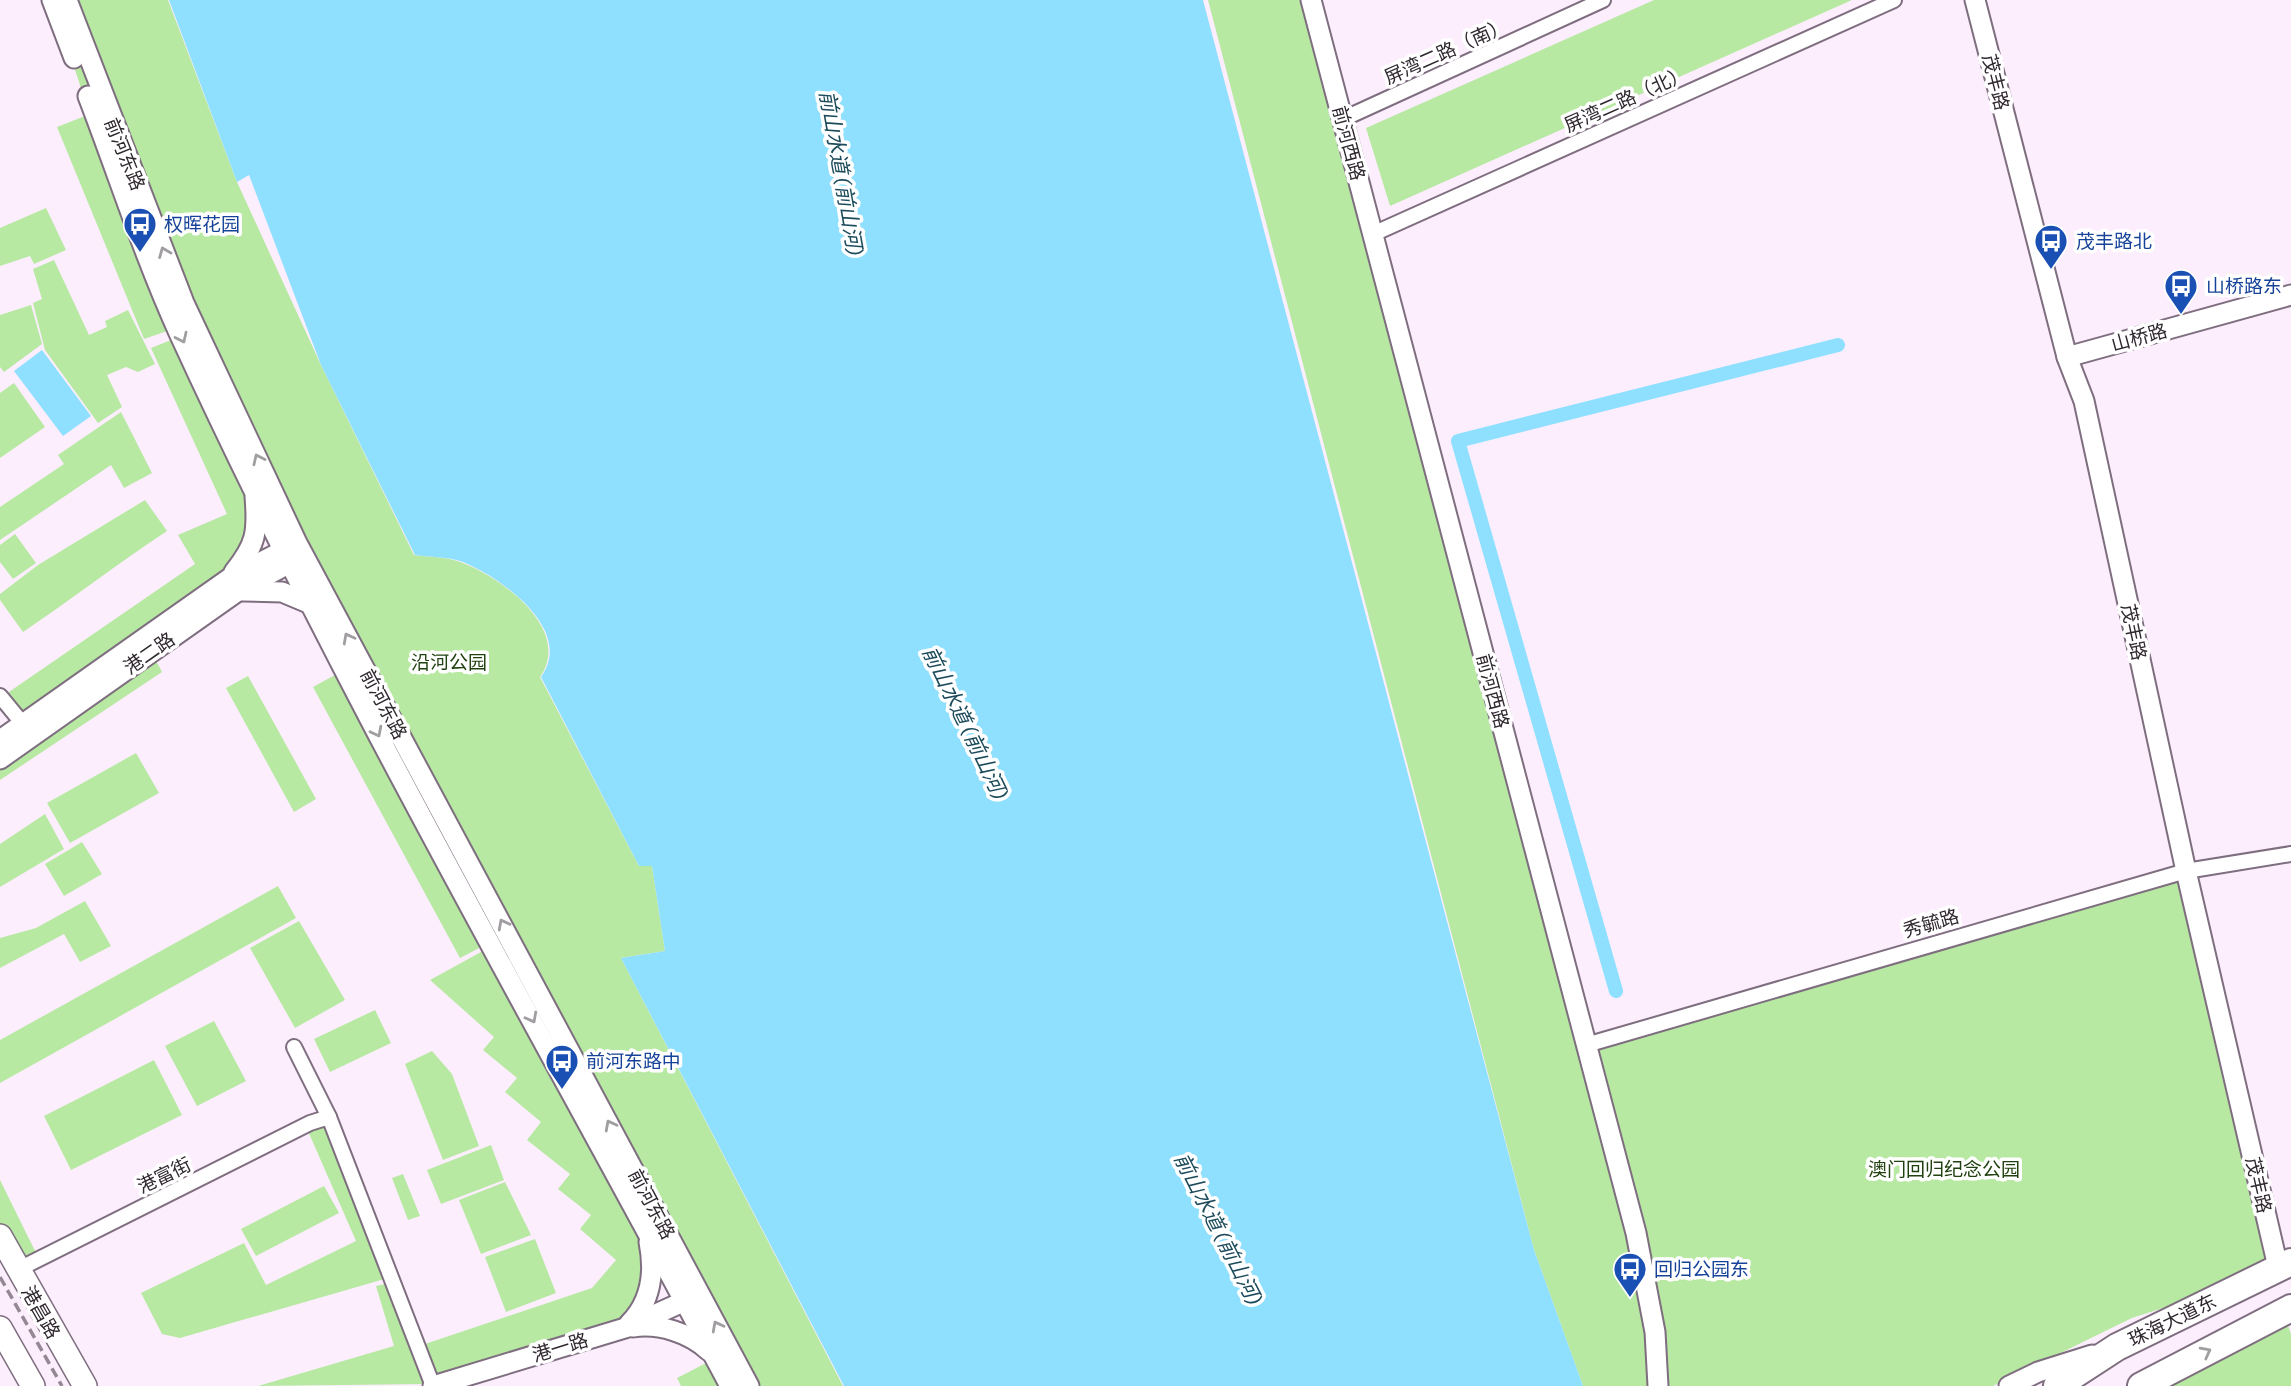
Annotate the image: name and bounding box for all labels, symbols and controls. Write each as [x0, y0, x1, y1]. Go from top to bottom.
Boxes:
street label: 屏湾二路（南） [1380, 13, 1511, 88]
street label: 茂丰路 [1978, 51, 2015, 112]
street label: 屏湾二路（北） [1560, 61, 1691, 136]
water label: 前山水道 (前山河) [816, 88, 869, 257]
street label: 前河西路 [1329, 103, 1370, 183]
street label: 前河东路 [101, 114, 150, 193]
bus stop icon: 权晖花园 [121, 205, 159, 254]
place label: 权晖花园 [164, 212, 240, 235]
bus stop icon: 茂丰路北 [2032, 222, 2070, 271]
place label: 茂丰路北 [2076, 229, 2152, 252]
one-way arrow [159, 246, 173, 258]
bus stop icon: 山桥路东 [2162, 267, 2200, 316]
place label: 山桥路东 [2206, 274, 2282, 297]
street label: 山桥路 [2108, 318, 2169, 355]
one-way arrow [174, 331, 188, 343]
one-way arrow [252, 454, 266, 466]
street label: 茂丰路 [2117, 602, 2152, 662]
street label: 港二路 [119, 627, 179, 678]
one-way arrow [343, 633, 357, 645]
water label: 前山水道 (前山河) [918, 642, 1014, 803]
park label: 沿河公园 [411, 650, 487, 673]
street label: 前河西路 [1473, 651, 1514, 731]
street label: 前河东路 [356, 665, 412, 743]
one-way arrow [368, 725, 382, 737]
street label: 秀毓路 [1900, 904, 1961, 941]
one-way arrow [498, 919, 511, 932]
one-way arrow [524, 1010, 537, 1023]
bus stop icon: 前河东路中 [543, 1042, 581, 1091]
place label: 前河东路中 [586, 1049, 681, 1072]
one-way arrow [605, 1120, 618, 1132]
water label: 前山水道 (前山河) [1170, 1148, 1268, 1308]
street label: 港富街 [133, 1152, 194, 1197]
street label: 茂丰路 [2242, 1155, 2277, 1215]
park label: 澳门回归纪念公园 [1868, 1157, 2020, 1180]
street label: 前河东路 [624, 1165, 680, 1243]
bus stop icon: 回归公园东 [1611, 1250, 1649, 1299]
place label: 回归公园东 [1654, 1257, 1749, 1280]
street label: 港昌路 [17, 1281, 66, 1342]
street label: 珠海大道东 [2124, 1288, 2220, 1351]
one-way arrow [712, 1321, 725, 1333]
street label: 港一路 [529, 1327, 590, 1366]
one-way arrow [2199, 1347, 2212, 1361]

